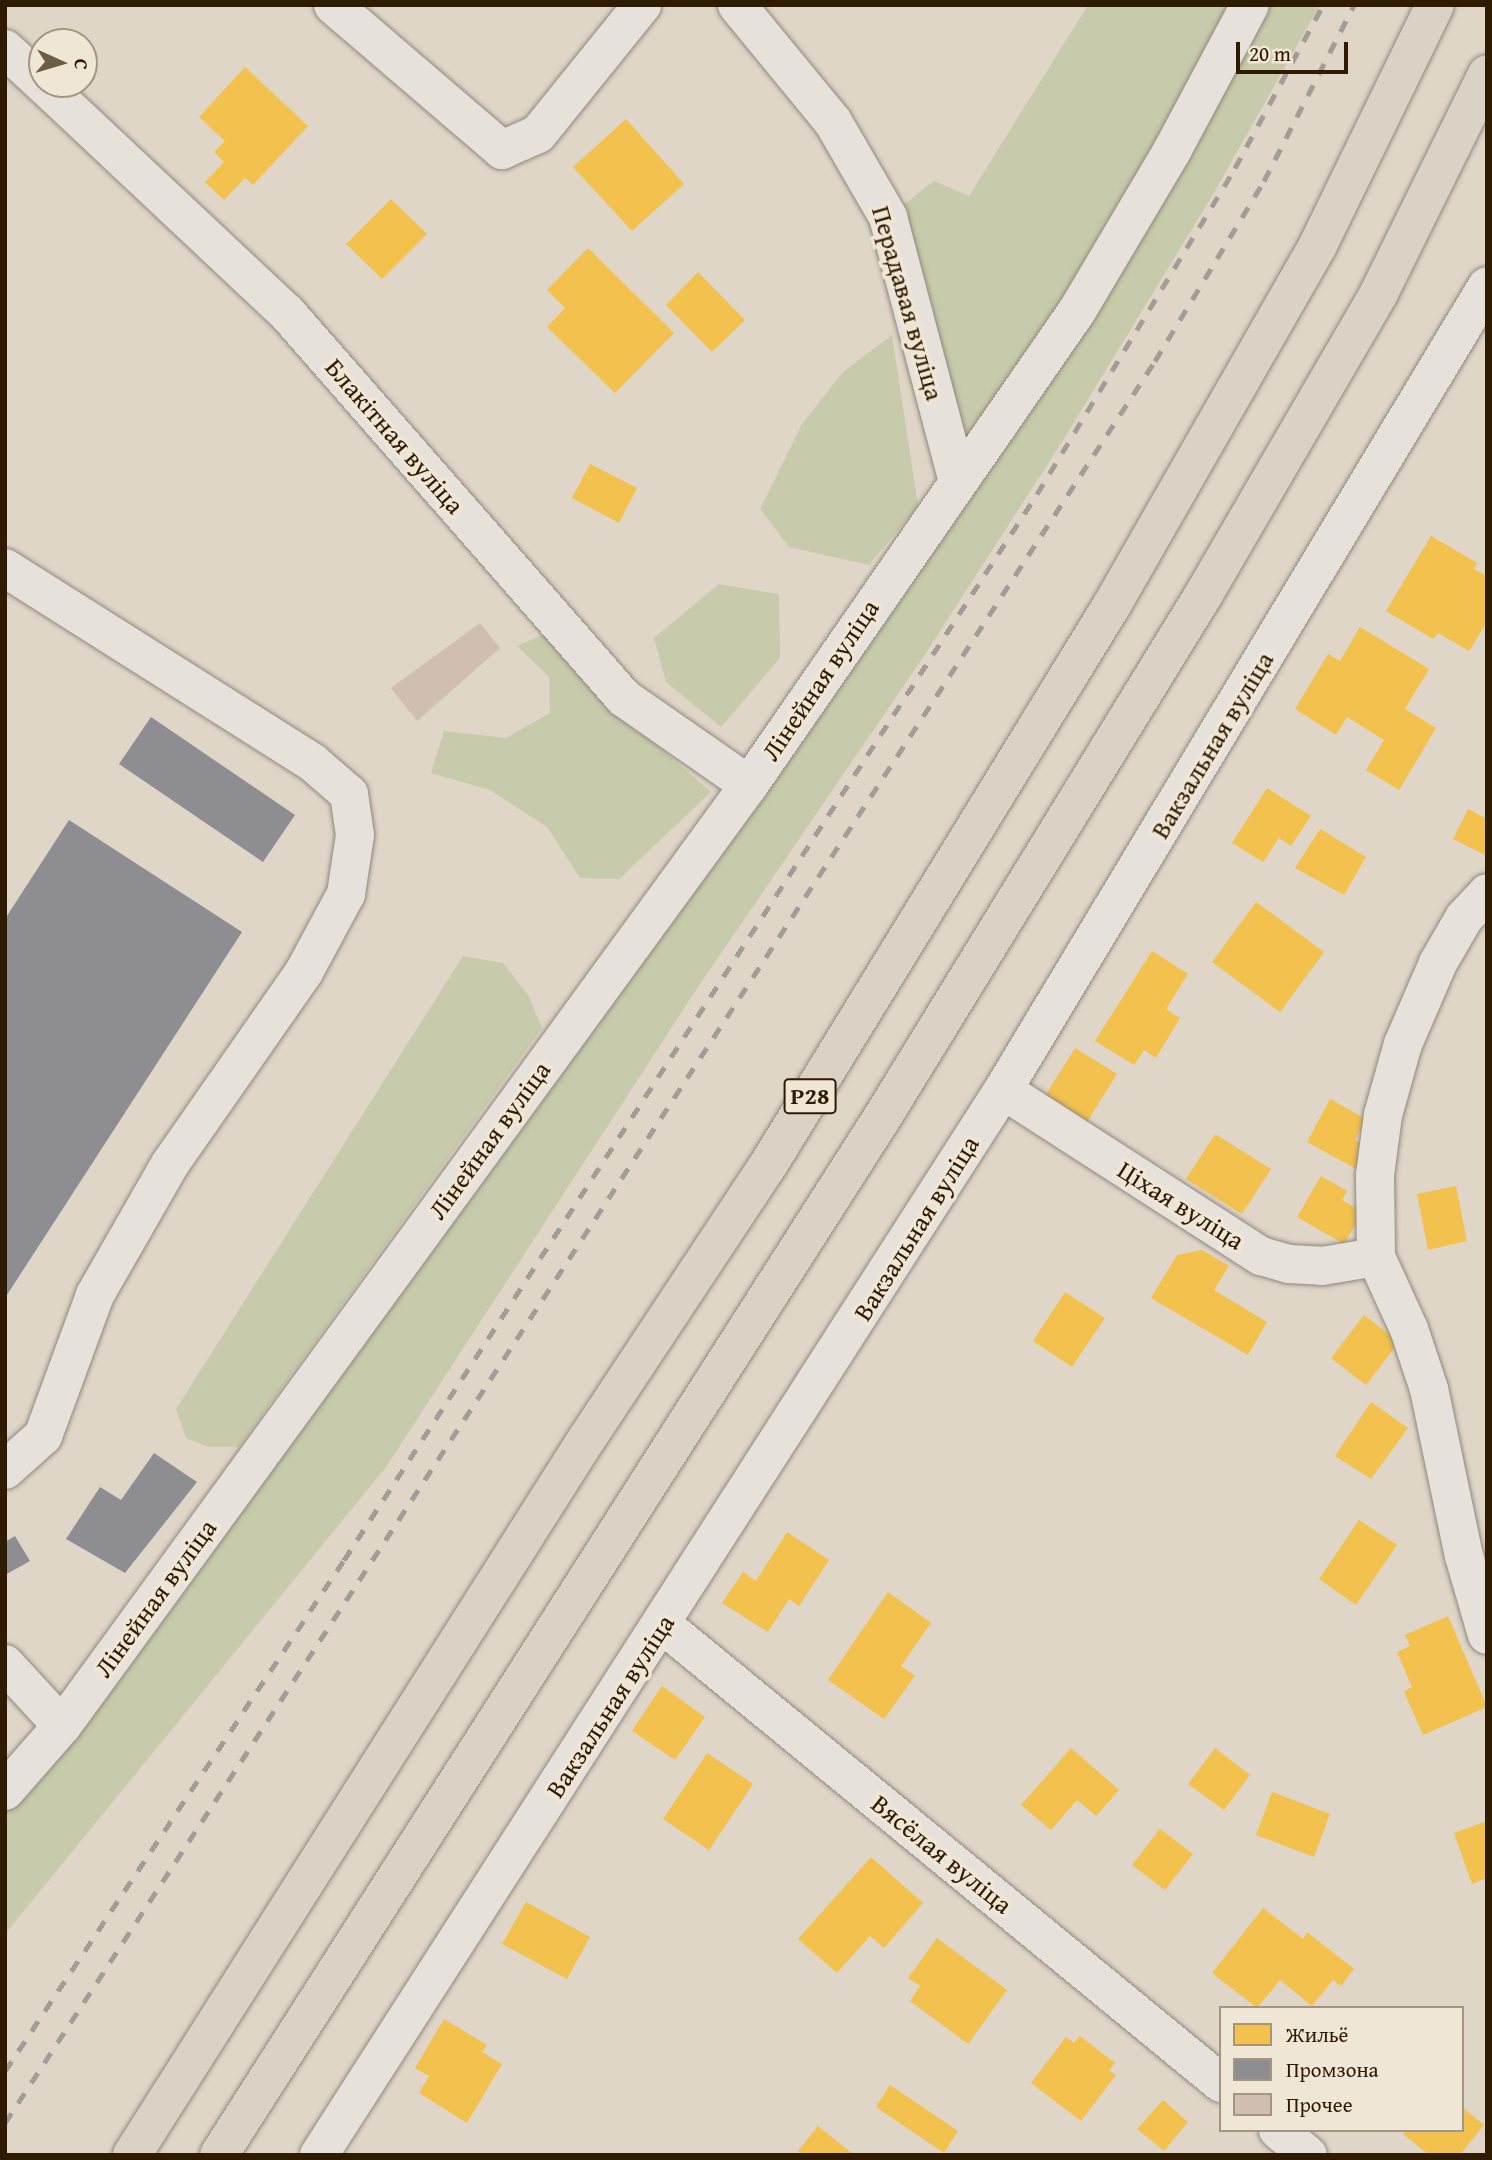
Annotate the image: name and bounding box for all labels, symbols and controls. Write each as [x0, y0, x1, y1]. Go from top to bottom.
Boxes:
north arrow [28, 28, 98, 98]
scale bar [1240, 28, 1352, 72]
text: 20 m [1249, 38, 1291, 69]
text: С [68, 58, 96, 71]
street label: Перадавая вуліца [865, 202, 951, 404]
street label: Блакітная вуліца [319, 352, 471, 520]
street label: Лінейная вуліца [755, 594, 885, 766]
street label: Вакзальная вуліца [1144, 646, 1280, 844]
street label: Лінейная вуліца [421, 1055, 557, 1225]
road number: Р28 [782, 1076, 838, 1116]
street label: Вакзальная вуліца [847, 1130, 985, 1326]
street label: Ціхая вуліца [1112, 1154, 1250, 1256]
street label: Лінейная вуліца [87, 1513, 223, 1683]
street label: Вакзальная вуліца [539, 1609, 681, 1803]
street label: Вясёлая вуліца [865, 1788, 1019, 1920]
legend [1219, 2006, 1464, 2132]
text: Жильё [1286, 2019, 1348, 2050]
text: Промзона [1286, 2054, 1379, 2085]
text: Прочее [1286, 2089, 1353, 2120]

